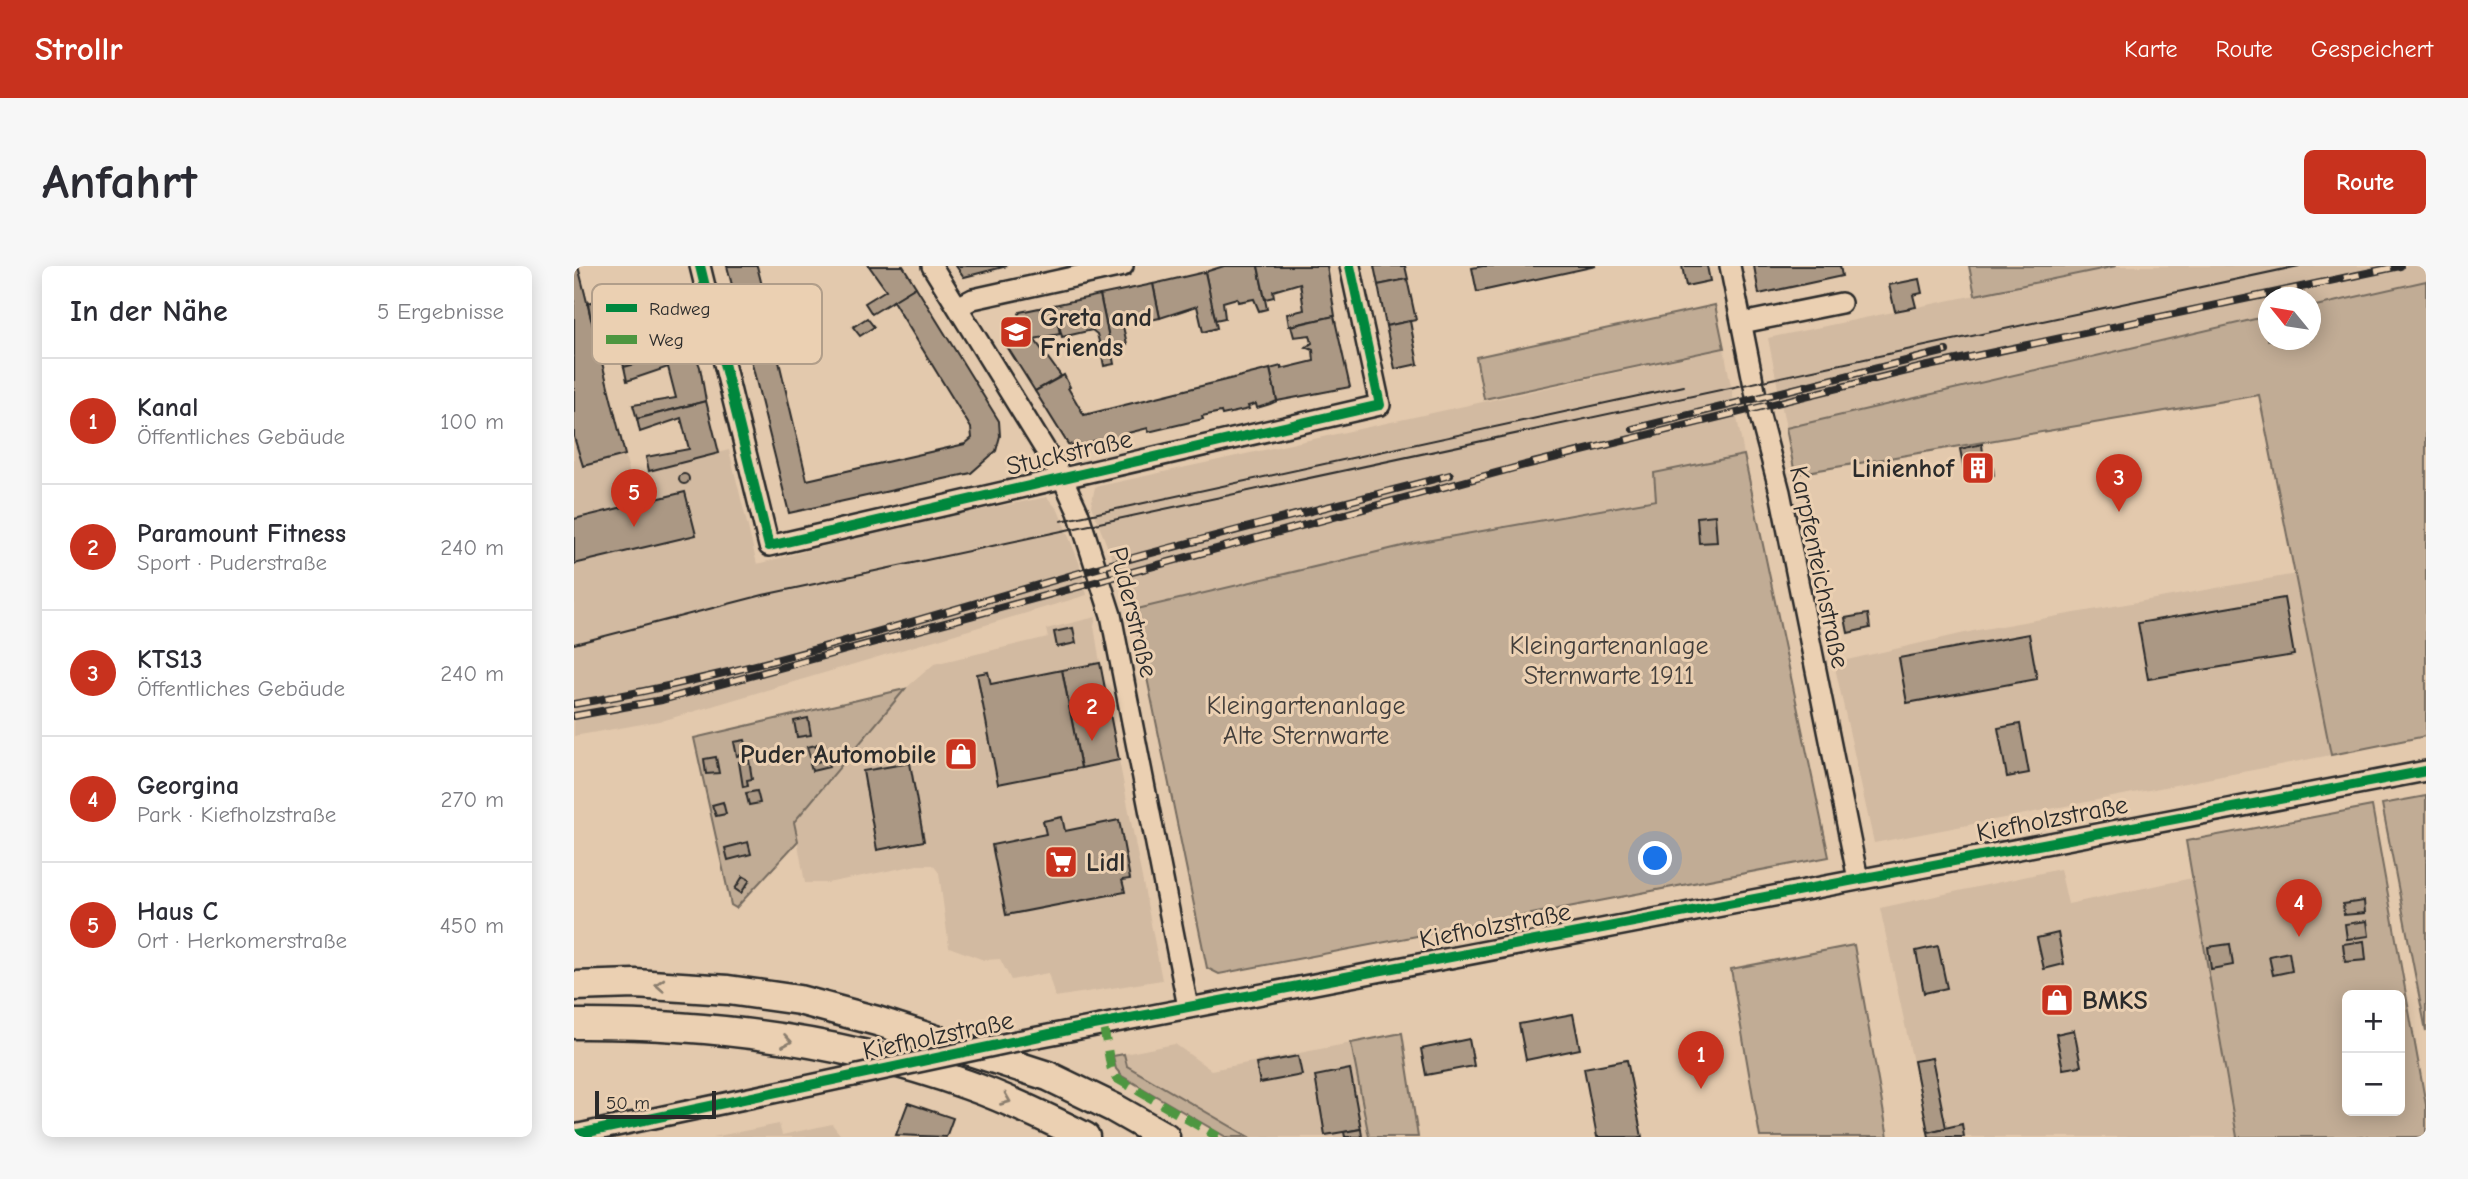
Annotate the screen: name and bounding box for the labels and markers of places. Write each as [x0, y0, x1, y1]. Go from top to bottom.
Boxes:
place label: Greta and Friends [1040, 303, 1152, 363]
school or university icon: Greta and Friends [997, 313, 1035, 351]
building icon: Linienhof [1959, 449, 1997, 487]
place label: Linienhof [1852, 454, 1956, 484]
pin: 3 [2096, 454, 2142, 512]
pin: 5 [611, 469, 657, 527]
pin: 2 [1069, 683, 1115, 741]
shop icon: Puder Automobile [942, 735, 980, 773]
place label: Puder Automobile [740, 740, 936, 770]
supermarket icon: Lidl [1042, 843, 1080, 881]
place label: Lidl [1086, 848, 1125, 878]
pin: 4 [2276, 879, 2322, 937]
shop icon: BMKS [2038, 981, 2076, 1019]
place label: BMKS [2082, 986, 2148, 1016]
pin: 1 [1678, 1031, 1724, 1089]

